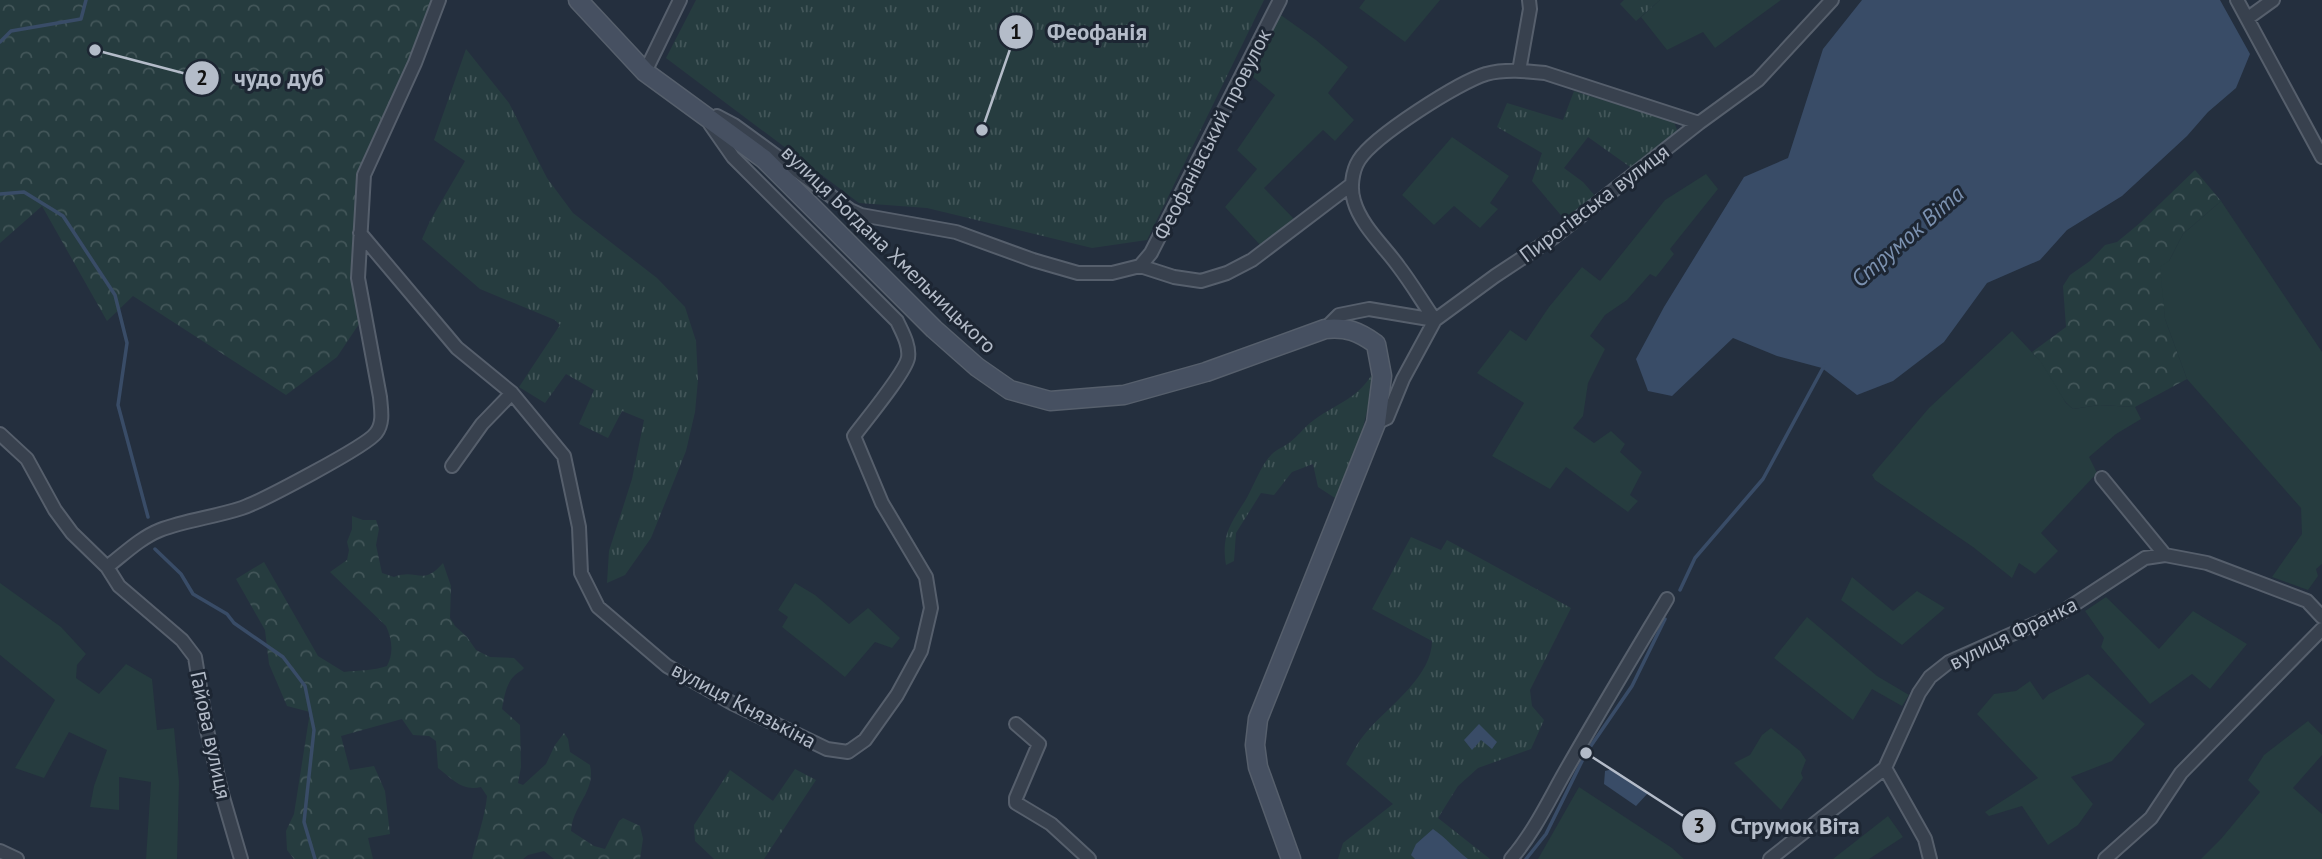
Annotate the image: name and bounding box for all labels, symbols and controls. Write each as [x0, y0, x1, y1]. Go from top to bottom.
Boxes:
callout: Феофанія [998, 10, 1161, 54]
text: Феофанія [1047, 17, 1147, 46]
text: 1 [1010, 18, 1022, 45]
street label: Феофанівський провулок [1147, 24, 1277, 244]
callout: чудо дуб [185, 56, 338, 100]
text: чудо дуб [234, 63, 324, 92]
text: 2 [196, 64, 208, 91]
street label: Пирогівська вулиця [1514, 138, 1674, 268]
street label: вулиця Богдана Хмельницького [776, 139, 1002, 359]
water label: Струмок Віта [1845, 179, 1969, 293]
street label: вулиця Франка [1945, 590, 2081, 676]
street label: вулиця Князькіна [667, 656, 821, 754]
street label: Гайова вулиця [184, 669, 238, 801]
callout: Струмок Віта [1681, 804, 1874, 848]
text: Струмок Віта [1730, 811, 1860, 840]
text: 3 [1693, 812, 1705, 839]

